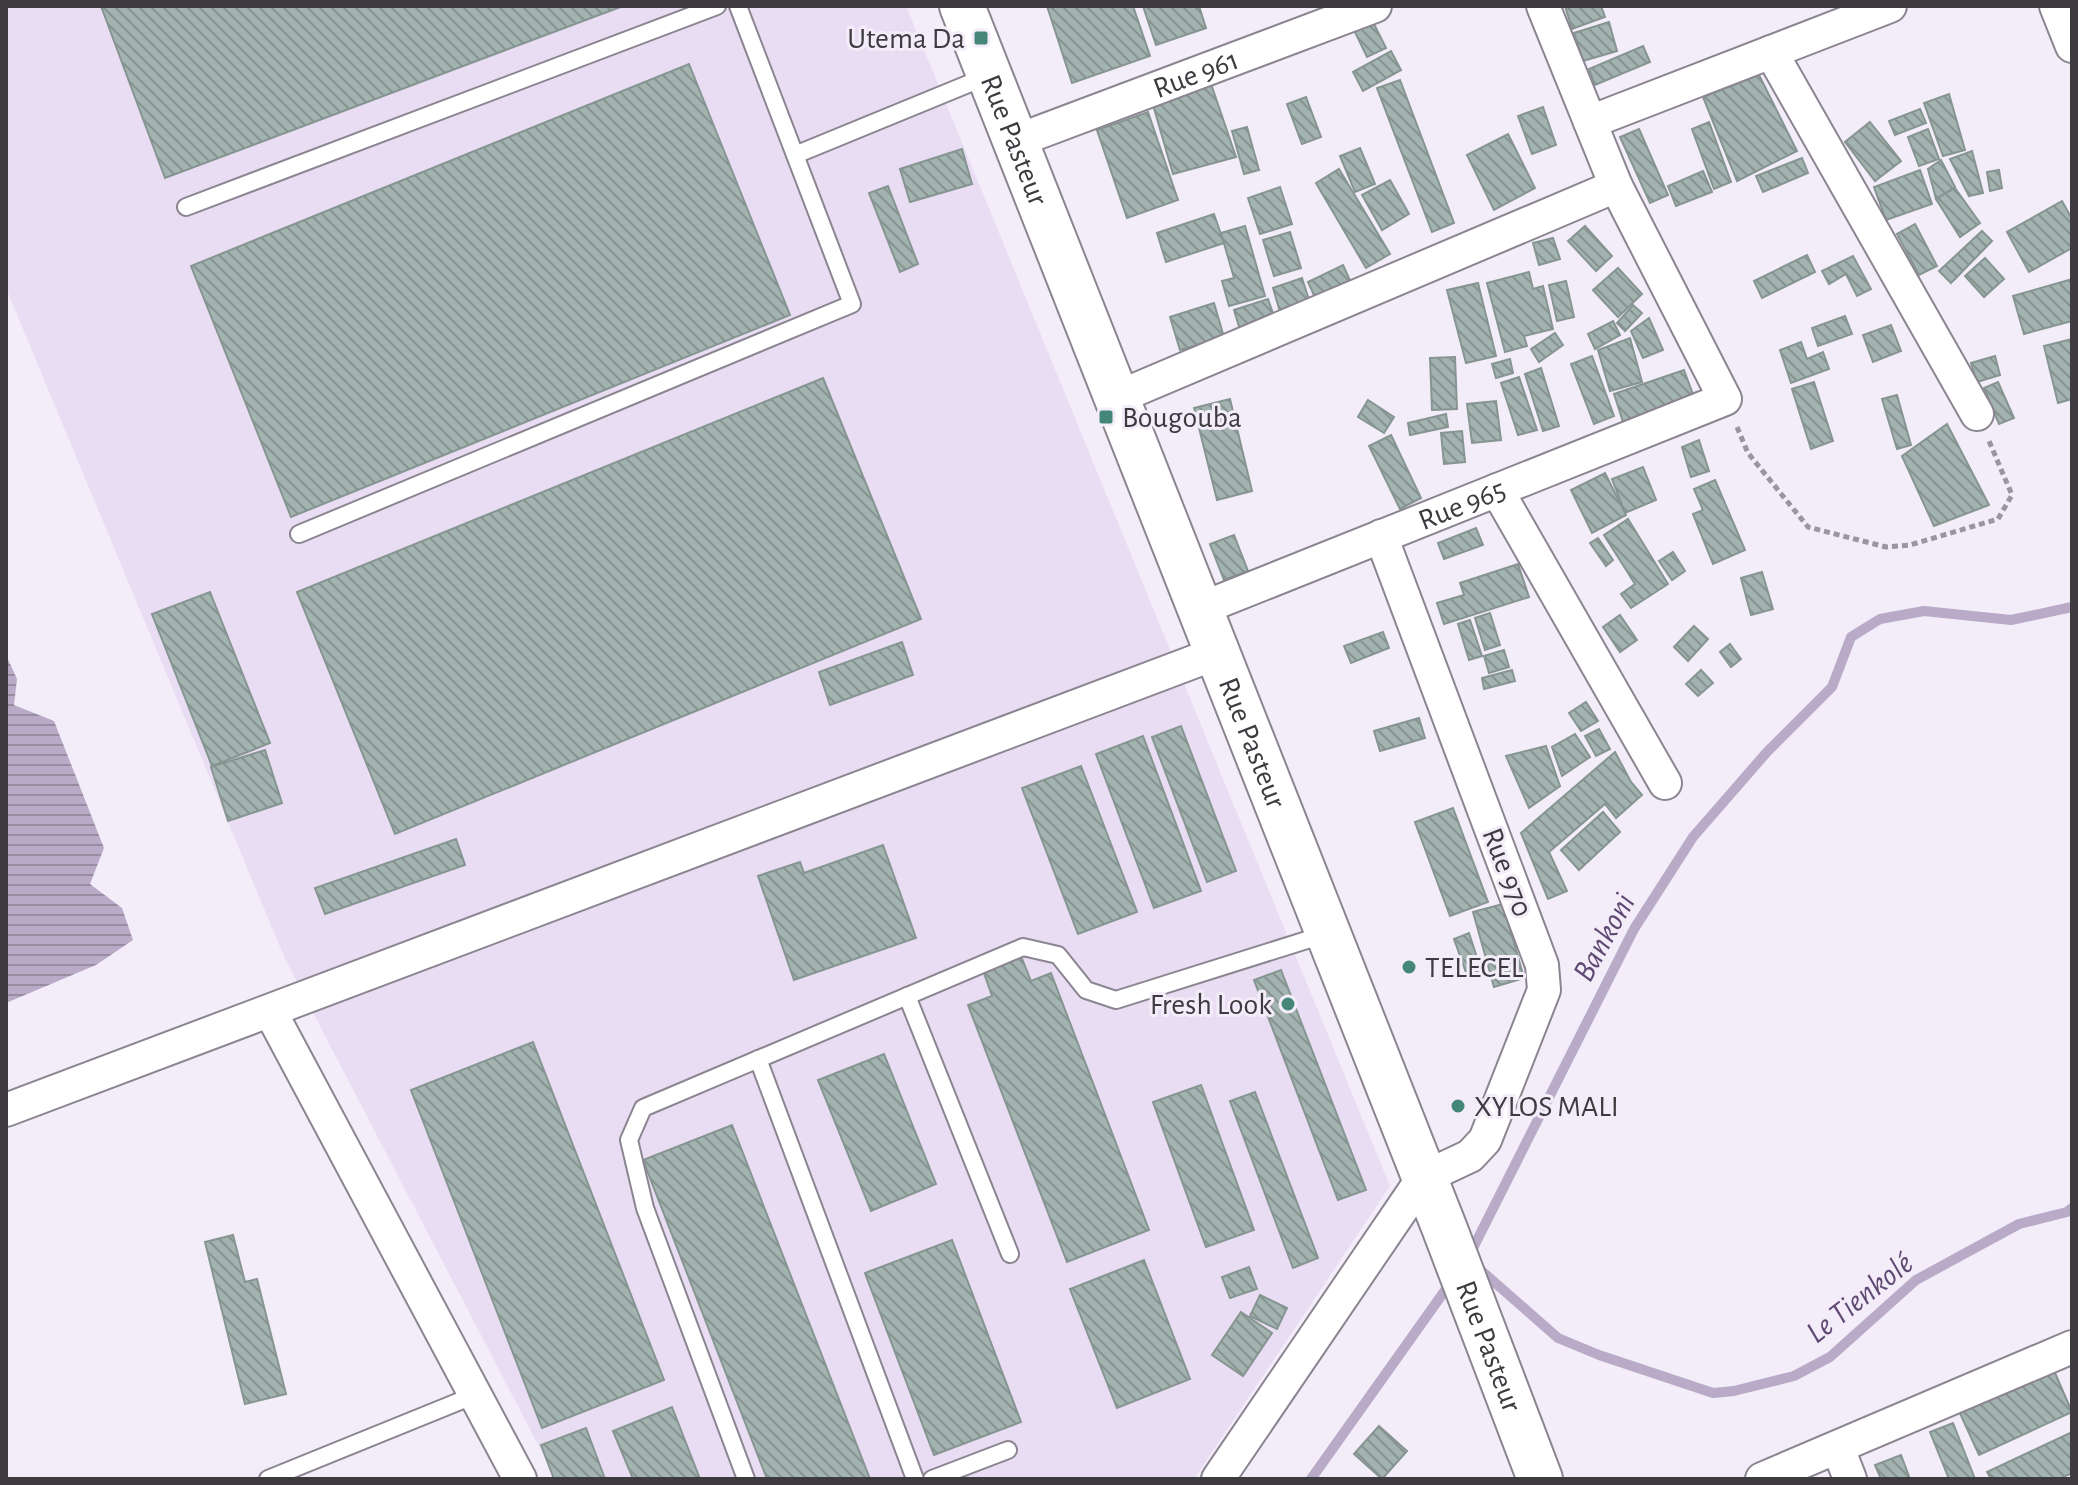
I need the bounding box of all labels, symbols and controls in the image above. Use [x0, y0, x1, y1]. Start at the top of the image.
place label: Utema Da [847, 24, 965, 54]
marker: Utema Da [972, 29, 990, 47]
street label: Rue 961 [1149, 45, 1243, 104]
street label: Rue Pasteur [975, 71, 1053, 210]
place label: Bougouba [1122, 403, 1242, 433]
marker: Bougouba [1097, 408, 1115, 426]
street label: Rue 965 [1414, 474, 1510, 536]
street label: Rue Pasteur [1213, 674, 1291, 813]
street label: Rue 970 [1476, 824, 1538, 921]
water label: Bankoni [1567, 888, 1641, 987]
place label: TELECEL [1425, 953, 1524, 983]
marker: TELECEL [1400, 958, 1418, 976]
place label: Fresh Look [1150, 990, 1272, 1020]
marker: Fresh Look [1279, 995, 1297, 1013]
place label: XYLOS MALI [1474, 1092, 1619, 1122]
marker: XYLOS MALI [1449, 1097, 1467, 1115]
water label: Le Tienkolé [1800, 1246, 1919, 1349]
street label: Rue Pasteur [1450, 1277, 1527, 1416]

